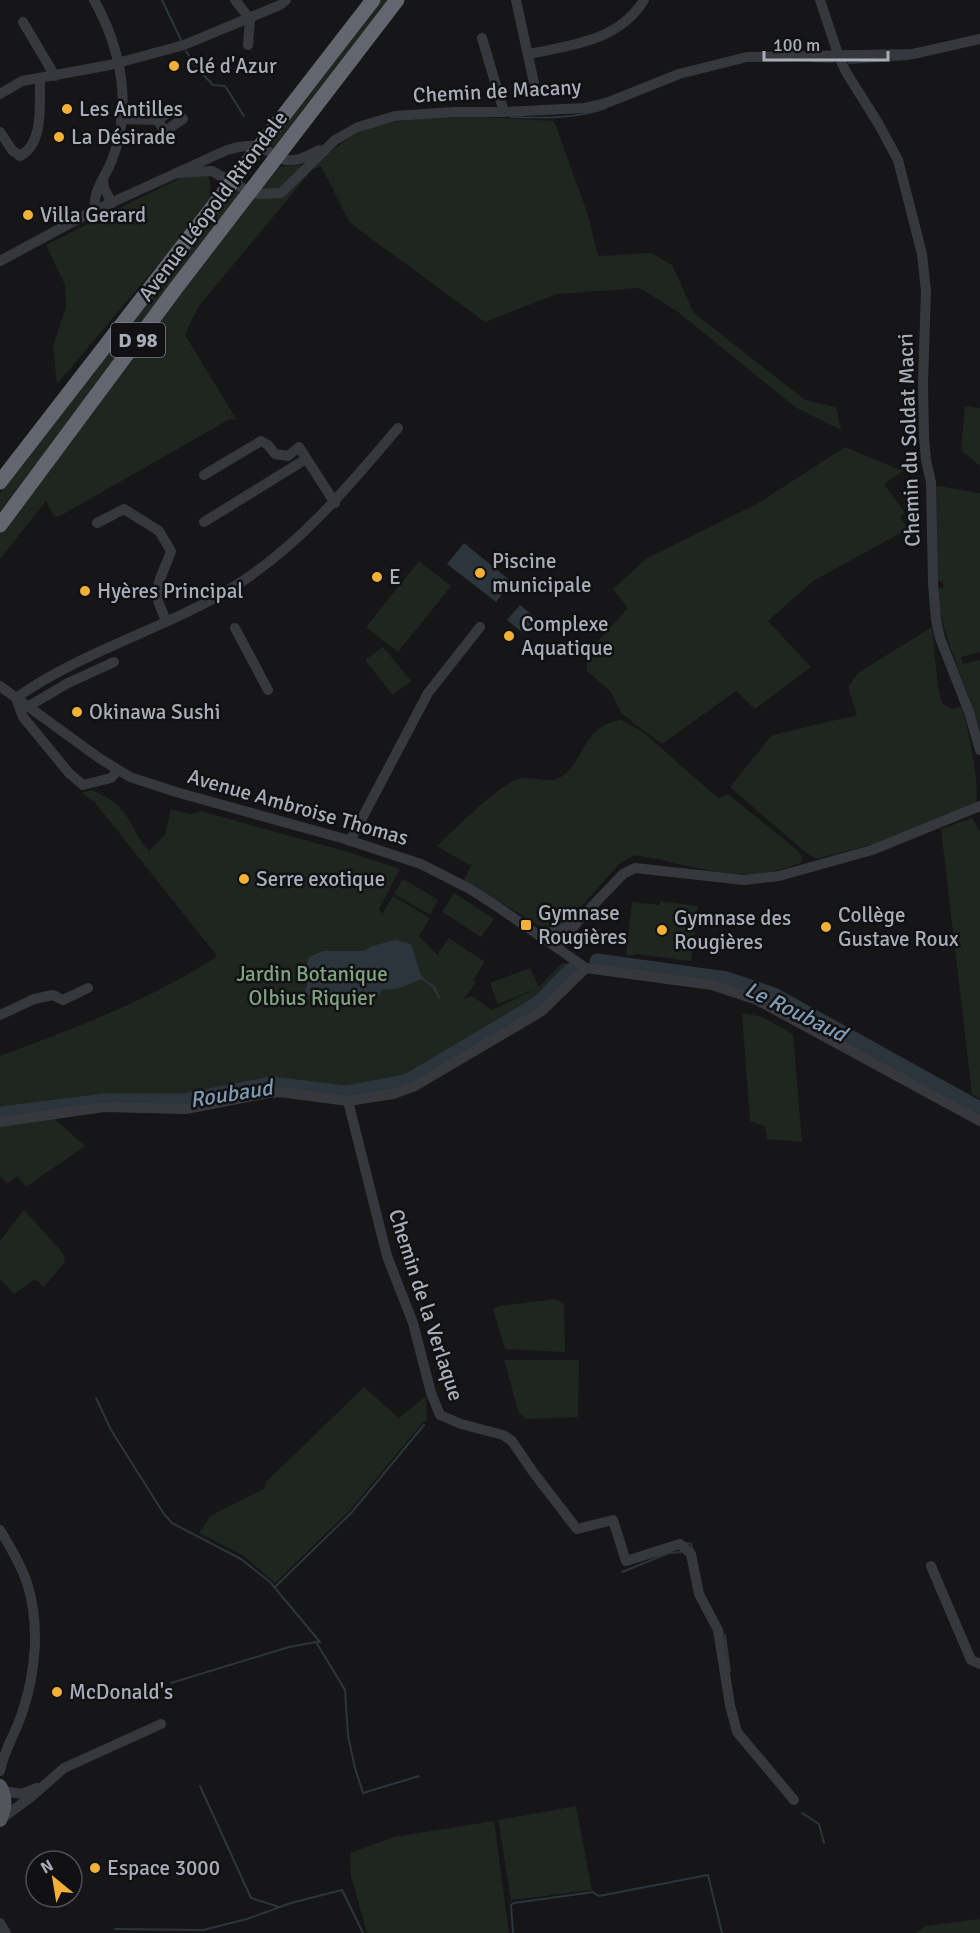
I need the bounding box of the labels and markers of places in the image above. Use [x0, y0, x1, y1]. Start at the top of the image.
place label: Clé d'Azur [186, 53, 277, 79]
marker: Clé d'Azur [167, 59, 181, 73]
place label: Les Antilles [79, 96, 183, 122]
marker: Les Antilles [60, 102, 74, 116]
place label: La Désirade [71, 124, 176, 150]
marker: La Désirade [52, 130, 66, 144]
place label: Villa Gerard [40, 202, 146, 228]
marker: Villa Gerard [21, 208, 35, 222]
place label: Piscine municipale [492, 548, 591, 598]
place label: E [389, 564, 401, 590]
marker: Piscine municipale [473, 566, 487, 580]
marker: E [370, 570, 384, 584]
place label: Hyères Principal [97, 578, 243, 604]
marker: Hyères Principal [78, 584, 92, 598]
place label: Complexe Aquatique [521, 611, 613, 661]
marker: Complexe Aquatique [502, 629, 516, 643]
place label: Okinawa Sushi [89, 699, 220, 725]
marker: Okinawa Sushi [70, 705, 84, 719]
place label: Serre exotique [256, 866, 385, 892]
marker: Serre exotique [237, 872, 251, 886]
place label: Gymnase Rougières [538, 900, 627, 950]
place label: Collège Gustave Roux [838, 902, 959, 952]
place label: Gymnase des Rougières [674, 905, 791, 955]
marker: Gymnase Rougières [519, 918, 533, 932]
marker: Collège Gustave Roux [819, 920, 833, 934]
marker: Gymnase des Rougières [655, 923, 669, 937]
place label: McDonald's [69, 1679, 173, 1705]
marker: McDonald's [50, 1685, 64, 1699]
place label: Espace 3000 [107, 1855, 220, 1881]
marker: Espace 3000 [88, 1861, 102, 1875]

